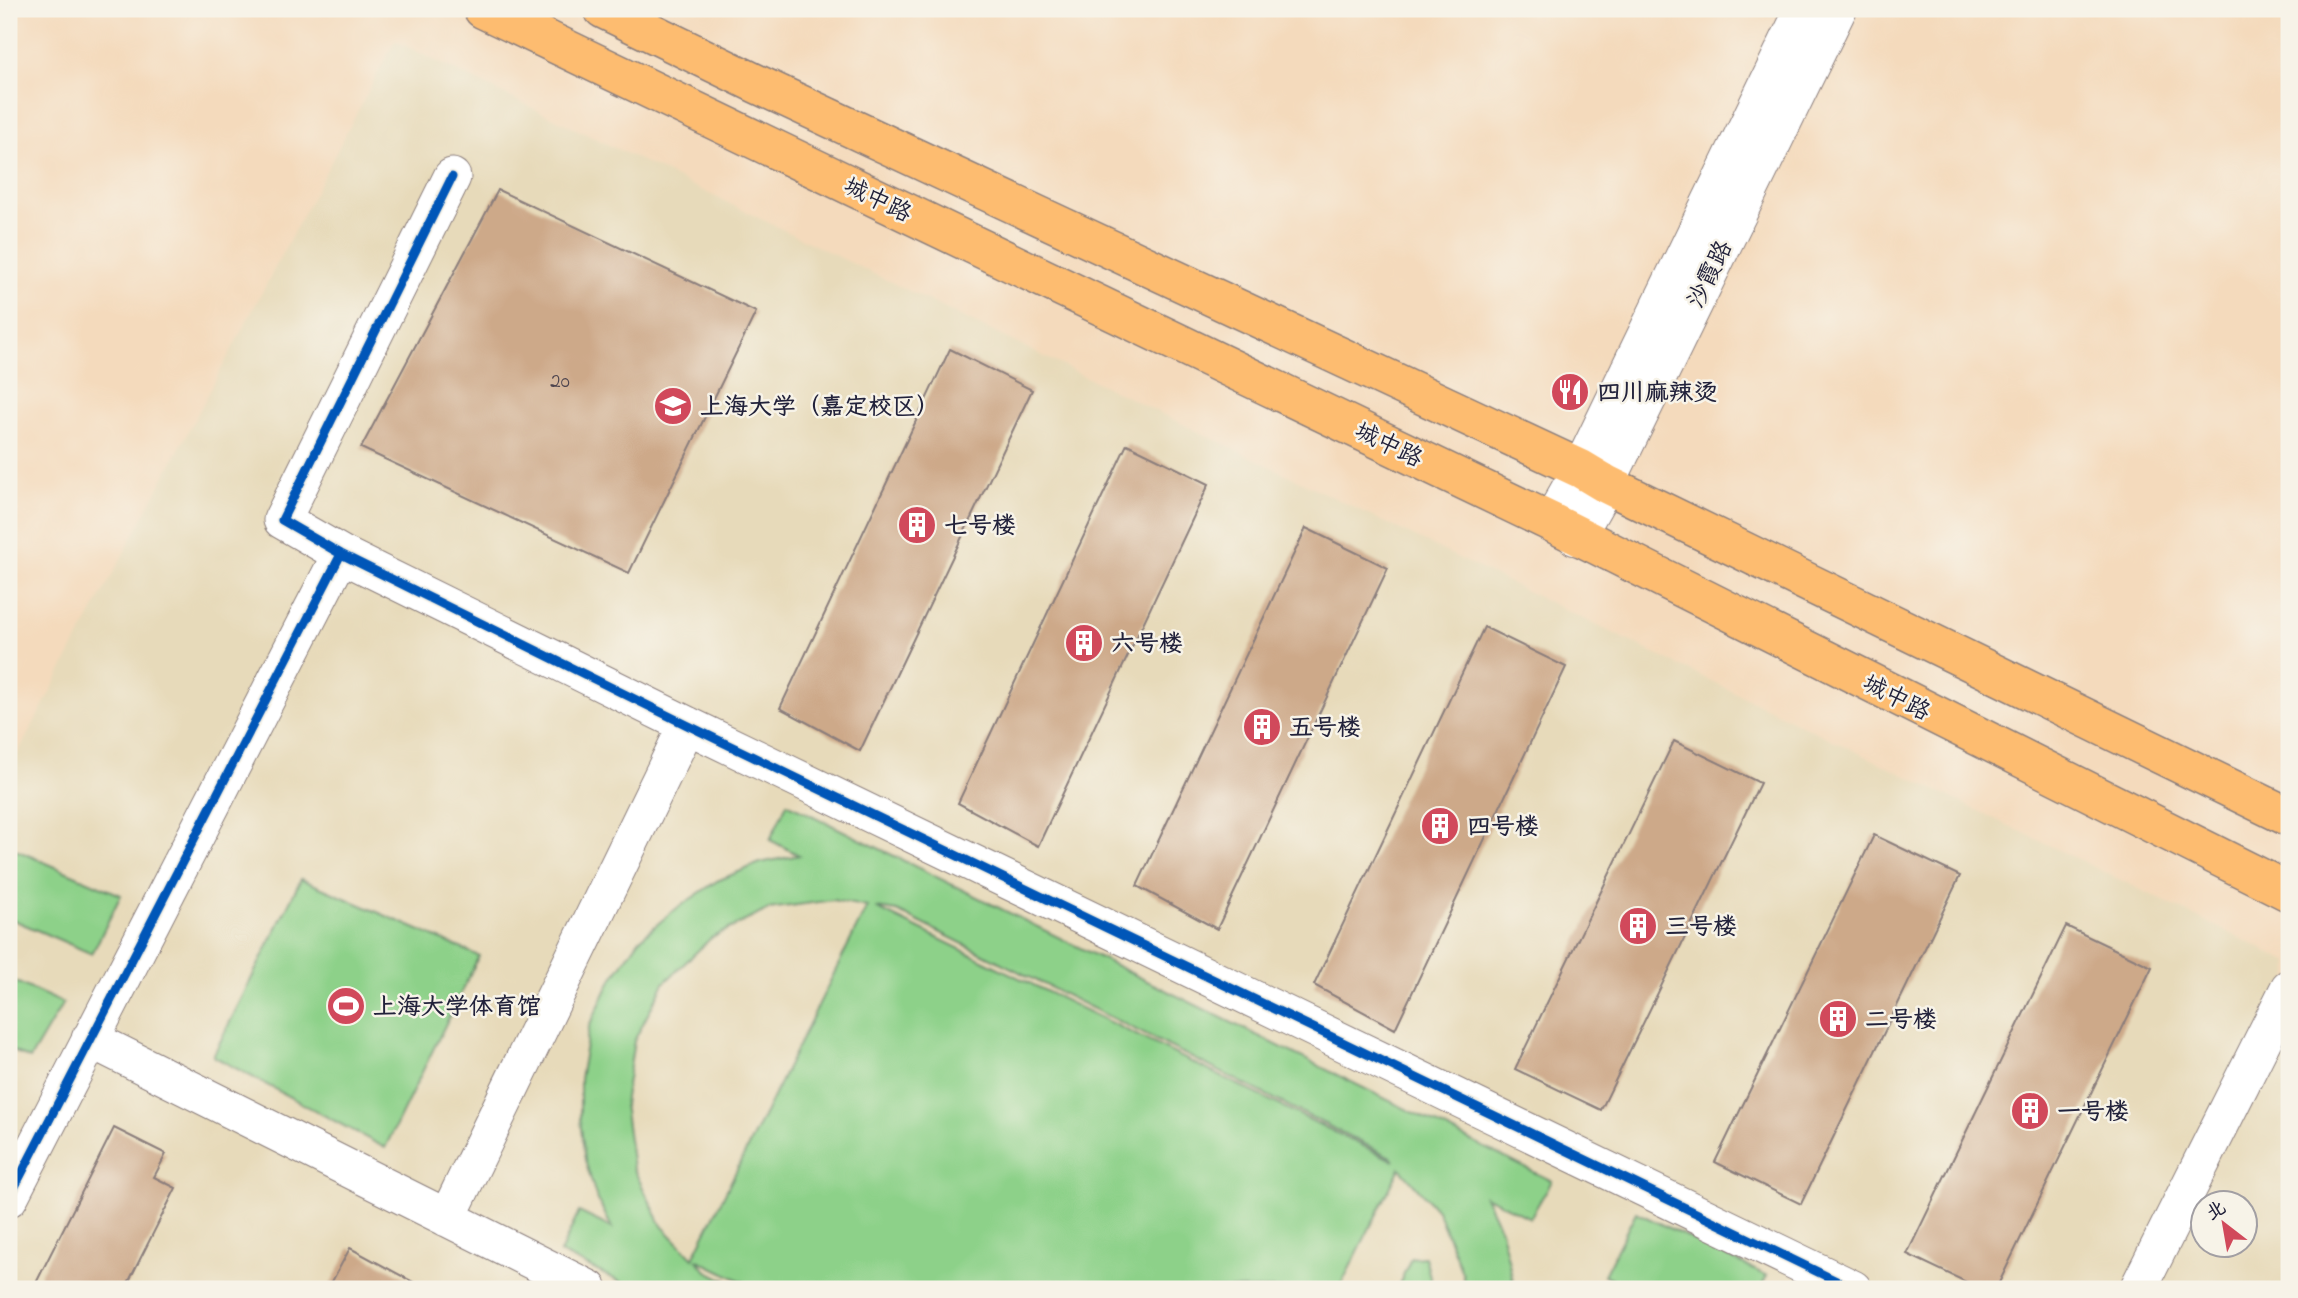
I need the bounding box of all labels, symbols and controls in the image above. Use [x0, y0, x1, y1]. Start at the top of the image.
street label: 城中路 [837, 170, 917, 233]
street label: 沙霞路 [1680, 235, 1743, 315]
house number: 20 [550, 367, 570, 397]
restaurant icon: 四川麻辣烫 [1549, 371, 1591, 413]
place label: 四川麻辣烫 [1597, 377, 1717, 412]
school or university icon: 上海大学（嘉定校区） [652, 385, 694, 427]
place label: 上海大学（嘉定校区） [700, 391, 940, 426]
street label: 城中路 [1348, 415, 1428, 478]
building icon: 七号楼 [896, 504, 938, 546]
place label: 七号楼 [944, 510, 1016, 545]
building icon: 六号楼 [1063, 622, 1105, 664]
place label: 六号楼 [1111, 628, 1183, 663]
street label: 城中路 [1856, 667, 1936, 731]
building icon: 五号楼 [1241, 706, 1283, 748]
place label: 五号楼 [1289, 712, 1361, 747]
building icon: 四号楼 [1419, 805, 1461, 847]
place label: 四号楼 [1467, 811, 1539, 846]
building icon: 三号楼 [1617, 905, 1659, 947]
place label: 三号楼 [1665, 911, 1737, 946]
sports icon: 上海大学体育馆 [325, 985, 367, 1027]
place label: 上海大学体育馆 [373, 991, 541, 1026]
building icon: 二号楼 [1817, 998, 1859, 1040]
place label: 二号楼 [1865, 1004, 1937, 1039]
building icon: 一号楼 [2009, 1090, 2051, 1132]
place label: 一号楼 [2057, 1096, 2129, 1131]
north arrow [2190, 1190, 2260, 1260]
text: 北 [2201, 1195, 2232, 1228]

